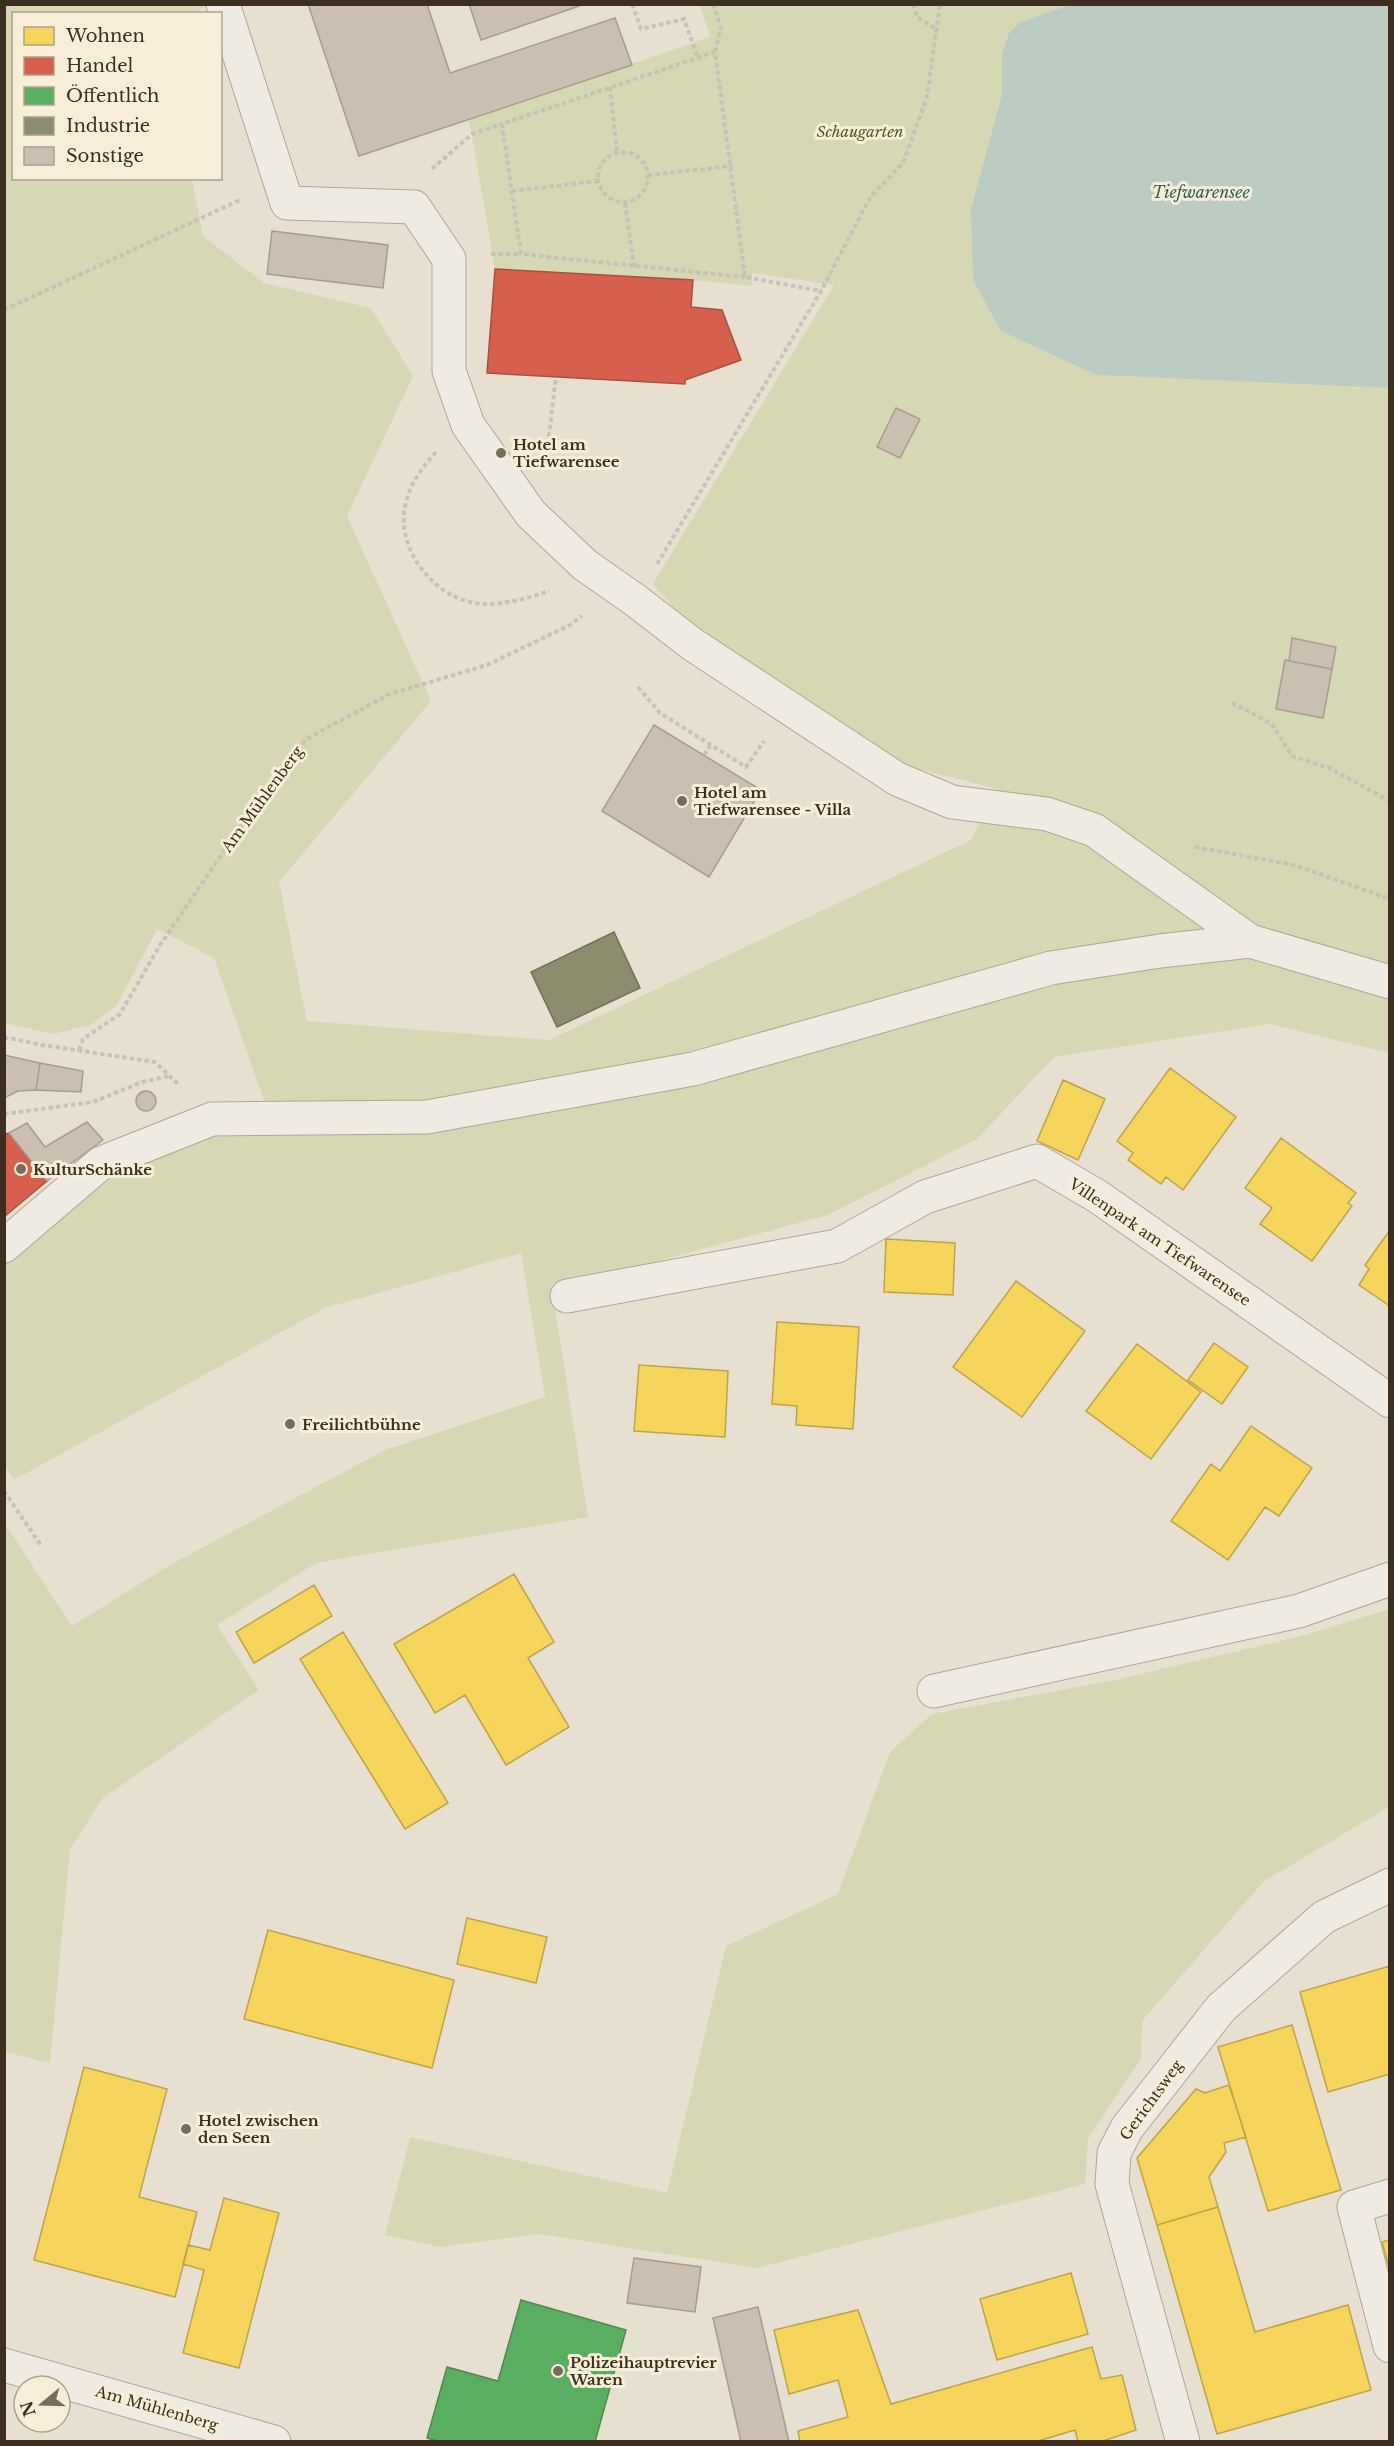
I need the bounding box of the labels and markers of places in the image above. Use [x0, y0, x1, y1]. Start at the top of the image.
place label: Hotel am Tiefwarensee [513, 435, 620, 471]
marker: Hotel am Tiefwarensee [494, 446, 508, 460]
place label: Hotel am Tiefwarensee - Villa [694, 783, 852, 819]
marker: Hotel am Tiefwarensee - Villa [675, 794, 689, 808]
place label: KulturSchänke [33, 1160, 152, 1179]
marker: KulturSchänke [14, 1162, 28, 1176]
place label: Freilichtbühne [302, 1415, 421, 1434]
marker: Freilichtbühne [283, 1417, 297, 1431]
place label: Hotel zwischen den Seen [198, 2111, 319, 2147]
marker: Hotel zwischen den Seen [179, 2122, 193, 2136]
place label: Polizeihauptrevier Waren [569, 2353, 717, 2389]
marker: Polizeihauptrevier Waren [551, 2364, 565, 2378]

